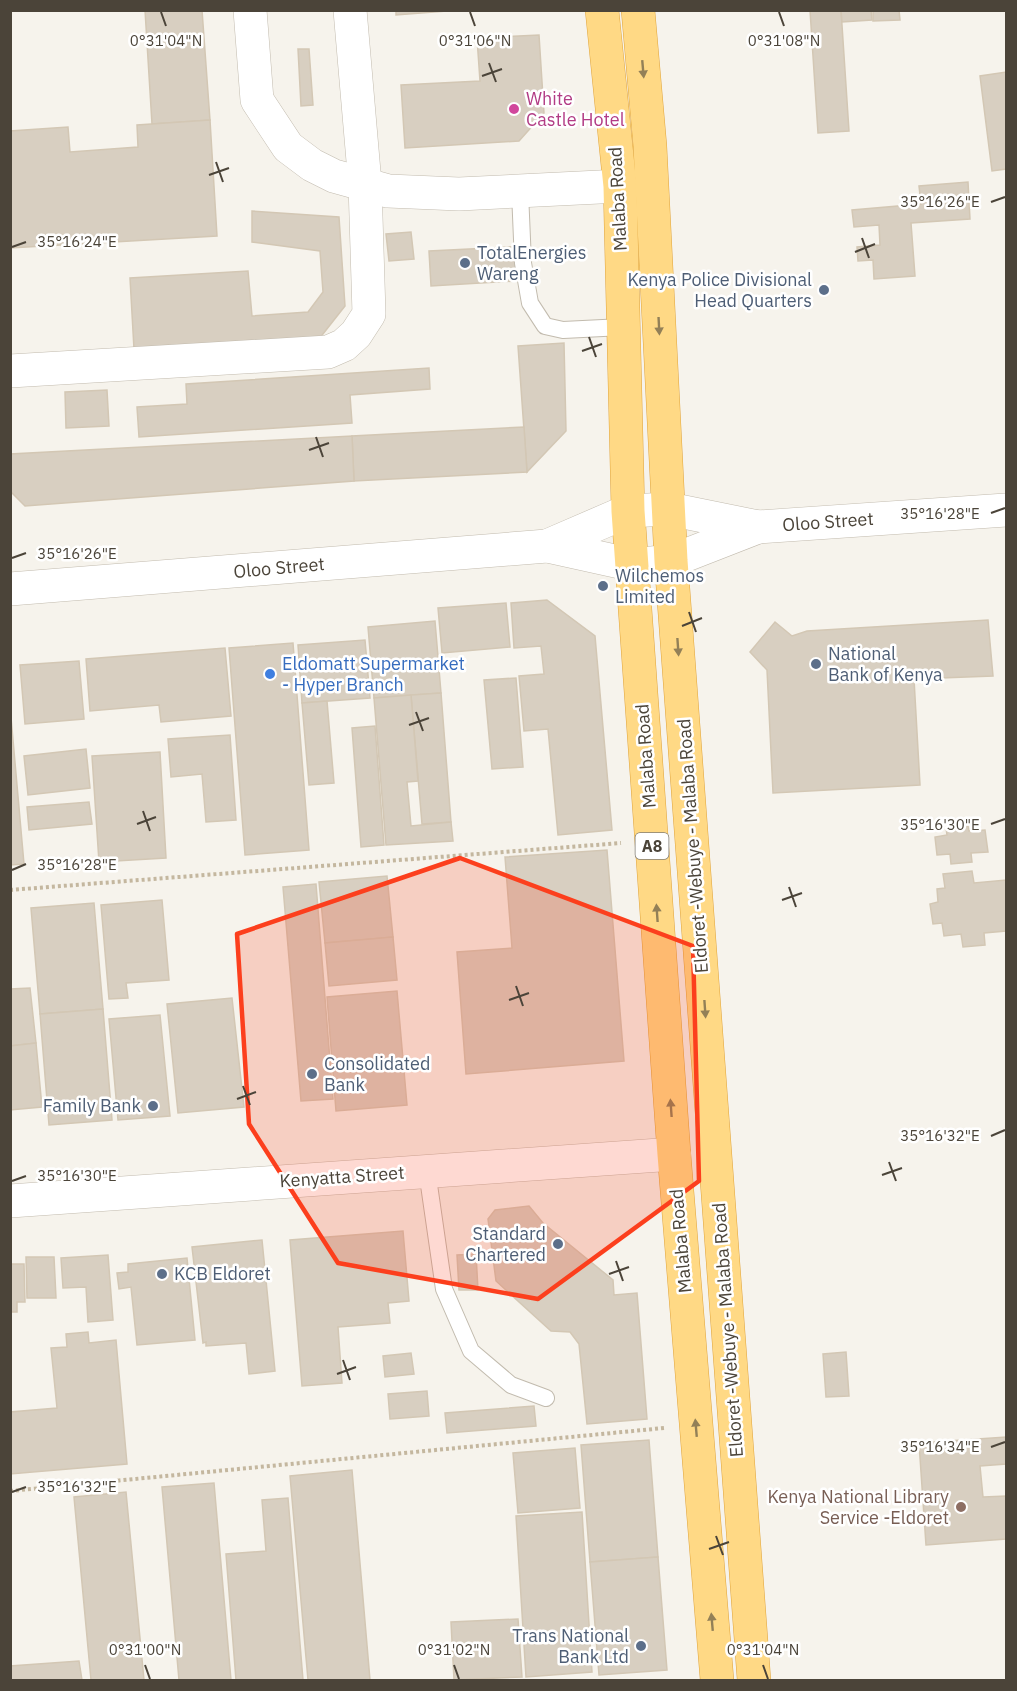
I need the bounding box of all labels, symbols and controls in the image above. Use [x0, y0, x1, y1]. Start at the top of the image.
text: 0°31'04"N [130, 31, 202, 50]
text: 0°31'06"N [439, 31, 511, 50]
text: 0°31'08"N [748, 31, 820, 50]
one-way arrow [638, 59, 648, 78]
place label: White Castle Hotel [526, 87, 625, 131]
marker: White Castle Hotel [507, 102, 521, 116]
street label: Malaba Road [603, 146, 632, 252]
text: 35°16'26"E [900, 192, 980, 211]
text: 35°16'24"E [37, 232, 117, 251]
place label: TotalEnergies Wareng [477, 241, 586, 285]
marker: TotalEnergies Wareng [458, 256, 472, 270]
place label: Kenya Police Divisional Head Quarters [627, 268, 812, 312]
marker: Kenya Police Divisional Head Quarters [817, 283, 831, 297]
one-way arrow [654, 317, 663, 336]
text: 35°16'28"E [900, 504, 980, 523]
street label: Oloo Street [782, 507, 874, 536]
text: 35°16'26"E [37, 544, 117, 563]
street label: Oloo Street [232, 552, 325, 583]
place label: Wilchemos Limited [615, 564, 704, 608]
marker: Wilchemos Limited [596, 579, 610, 593]
one-way arrow [673, 637, 683, 656]
place label: National Bank of Kenya [828, 642, 943, 686]
place label: Eldomatt Supermarket - Hyper Branch [282, 652, 465, 696]
marker: National Bank of Kenya [809, 657, 823, 671]
marker: Eldomatt Supermarket - Hyper Branch [263, 667, 277, 681]
street label: Malaba Road [630, 703, 661, 809]
street label: Eldoret -Webuye - Malaba Road [672, 718, 713, 974]
text: 35°16'30"E [900, 815, 980, 834]
road number: A8 [636, 833, 668, 859]
text: 35°16'28"E [37, 855, 117, 874]
one-way arrow [652, 904, 662, 923]
one-way arrow [700, 999, 710, 1018]
place label: Consolidated Bank [324, 1052, 430, 1096]
marker: Consolidated Bank [305, 1067, 319, 1081]
place label: Family Bank [43, 1094, 142, 1117]
one-way arrow [666, 1098, 676, 1117]
marker: Family Bank [146, 1099, 160, 1113]
text: 35°16'32"E [900, 1126, 980, 1145]
street label: Kenyatta Street [279, 1161, 405, 1192]
text: 35°16'30"E [37, 1166, 117, 1185]
street label: Malaba Road [664, 1188, 697, 1294]
street label: Eldoret -Webuye - Malaba Road [707, 1202, 748, 1458]
place label: Standard Chartered [465, 1222, 546, 1266]
marker: Standard Chartered [551, 1237, 565, 1251]
place label: KCB Eldoret [174, 1262, 271, 1285]
marker: KCB Eldoret [155, 1267, 169, 1281]
one-way arrow [692, 1418, 701, 1437]
text: 35°16'34"E [900, 1437, 980, 1456]
text: 35°16'32"E [37, 1477, 117, 1496]
place label: Kenya National Library Service -Eldoret [767, 1485, 949, 1529]
marker: Kenya National Library Service -Eldoret [954, 1500, 968, 1514]
one-way arrow [707, 1613, 717, 1632]
place label: Trans National Bank Ltd [512, 1624, 629, 1668]
marker: Trans National Bank Ltd [634, 1639, 648, 1653]
text: 0°31'00"N [109, 1640, 181, 1659]
text: 0°31'02"N [418, 1640, 490, 1659]
text: 0°31'04"N [727, 1640, 799, 1659]

